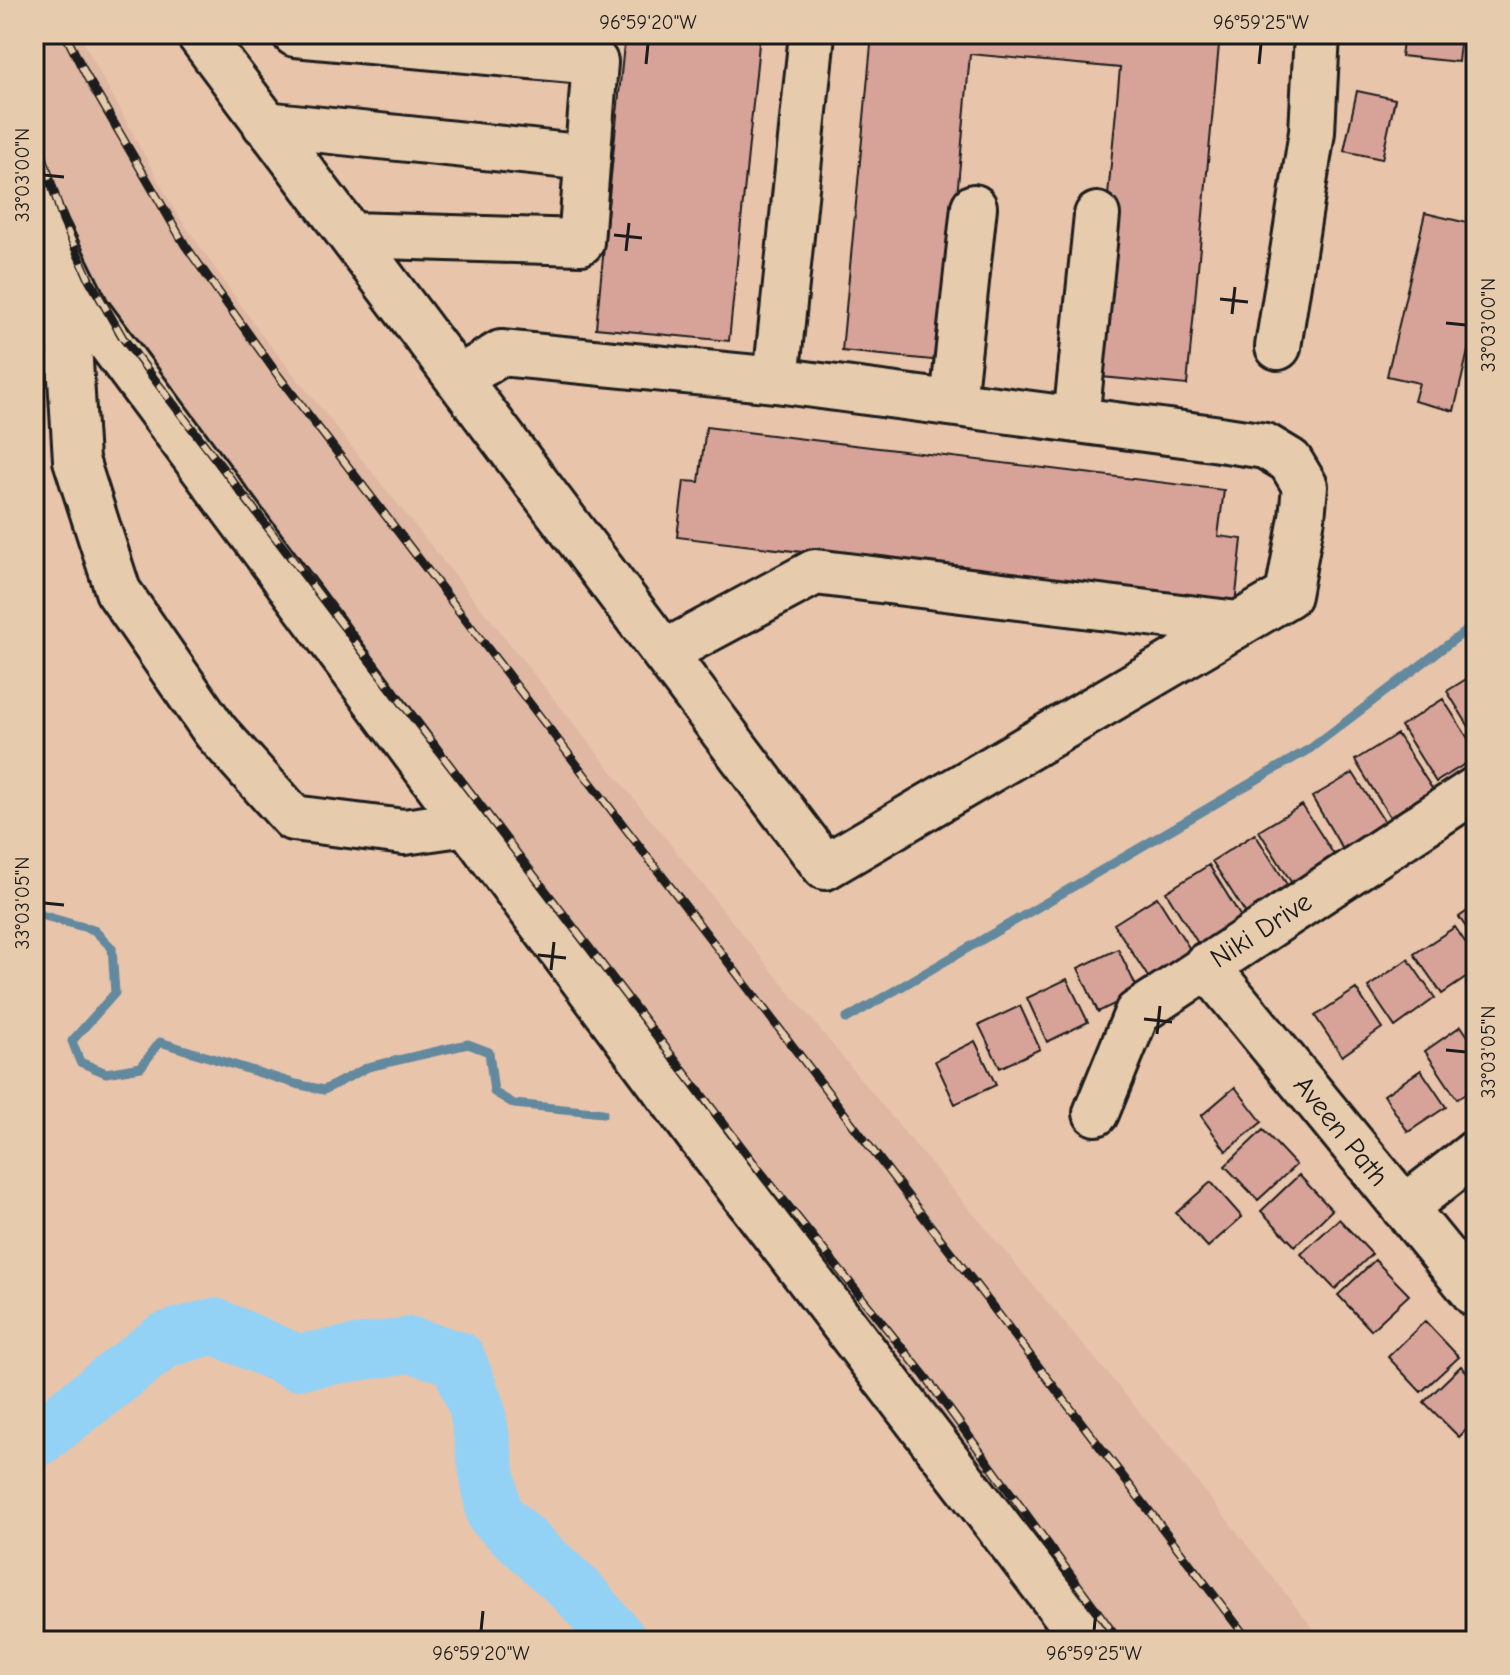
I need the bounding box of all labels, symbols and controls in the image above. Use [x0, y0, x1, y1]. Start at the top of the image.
text: 96°59'20"W [599, 11, 697, 34]
text: 96°59'25"W [1213, 11, 1310, 34]
text: 33°03'00"N [11, 128, 34, 222]
text: 33°03'00"N [1477, 278, 1500, 372]
text: 33°03'05"N [11, 856, 34, 950]
street label: Niki Drive [1204, 885, 1318, 975]
text: 33°03'05"N [1477, 1005, 1500, 1099]
street label: Aveen Path [1287, 1070, 1395, 1192]
text: 96°59'20"W [432, 1642, 530, 1665]
text: 96°59'25"W [1046, 1642, 1143, 1665]

